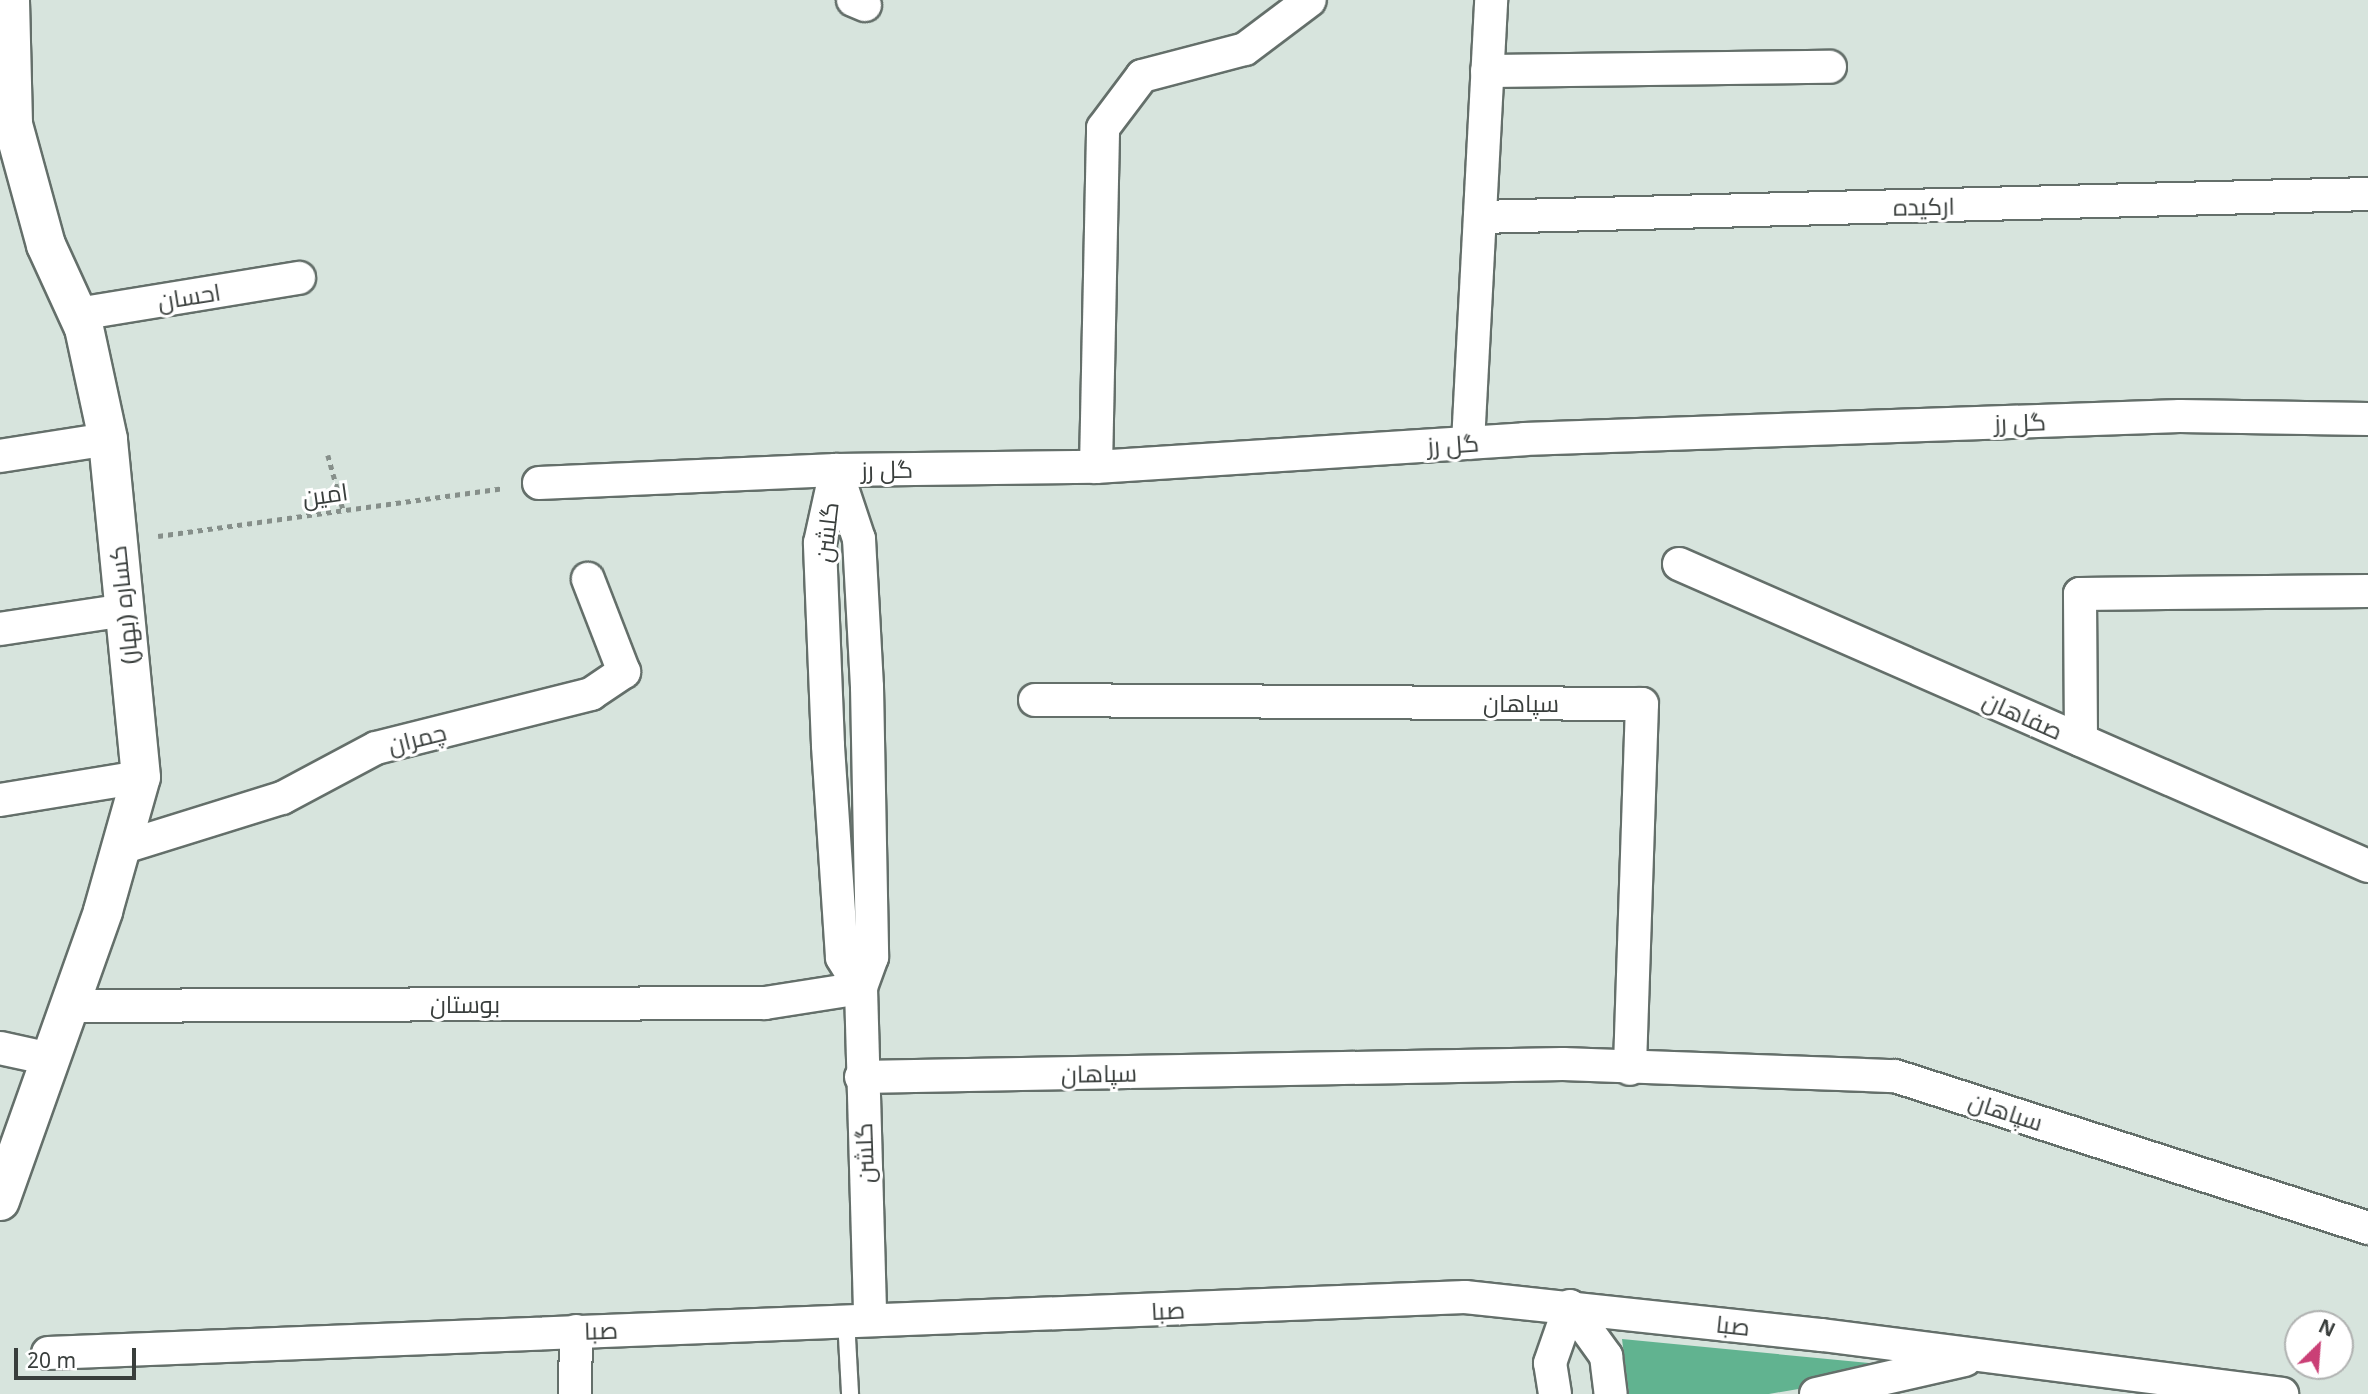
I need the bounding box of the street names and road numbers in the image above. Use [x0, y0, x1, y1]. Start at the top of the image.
street label: ارکیده [1893, 191, 1955, 221]
street label: احسان [155, 277, 223, 315]
street label: گل رز [1994, 407, 2046, 437]
street label: گل رز [1426, 428, 1480, 460]
street label: گل رز [861, 454, 913, 484]
street label: امین [300, 477, 350, 511]
street label: گلشن [808, 500, 844, 564]
street label: کساره (بهار) [102, 544, 144, 666]
street label: صفاهان [1979, 685, 2067, 745]
street label: سپاهان [1483, 689, 1559, 717]
street label: چمران [385, 717, 449, 759]
street label: بوستان [430, 990, 500, 1018]
street label: سپاهان [1061, 1058, 1137, 1088]
street label: سپاهان [1965, 1086, 2047, 1136]
street label: گلشن [849, 1122, 879, 1184]
street label: صبا [1150, 1295, 1186, 1325]
street label: صبا [1715, 1309, 1751, 1341]
street label: صبا [584, 1315, 618, 1345]

